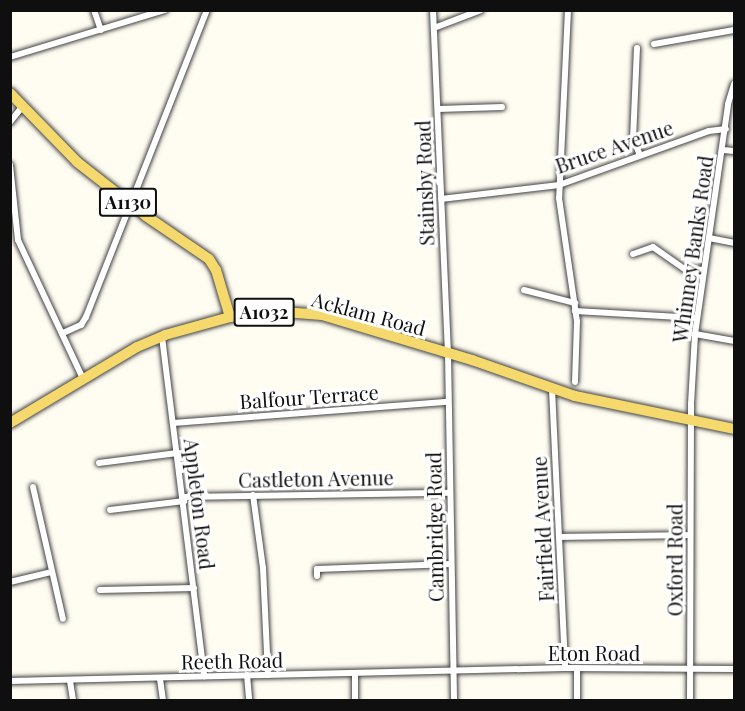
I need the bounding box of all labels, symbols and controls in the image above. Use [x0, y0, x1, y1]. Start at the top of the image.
street label: Bruce Avenue [552, 115, 676, 177]
street label: Stainsby Road [410, 120, 438, 246]
street label: Whinney Banks Road [667, 154, 717, 344]
road number: A1130 [98, 187, 158, 217]
street label: Acklam Road [310, 286, 428, 340]
road number: A1032 [232, 297, 296, 327]
street label: Balfour Terrace [238, 379, 380, 413]
street label: Appleton Road [180, 437, 220, 571]
street label: Cambridge Road [421, 452, 447, 602]
street label: Fairfield Avenue [526, 455, 558, 603]
street label: Castleton Avenue [238, 465, 394, 491]
street label: Oxford Road [662, 504, 686, 616]
street label: Eton Road [548, 640, 640, 664]
street label: Reeth Road [181, 647, 283, 673]

